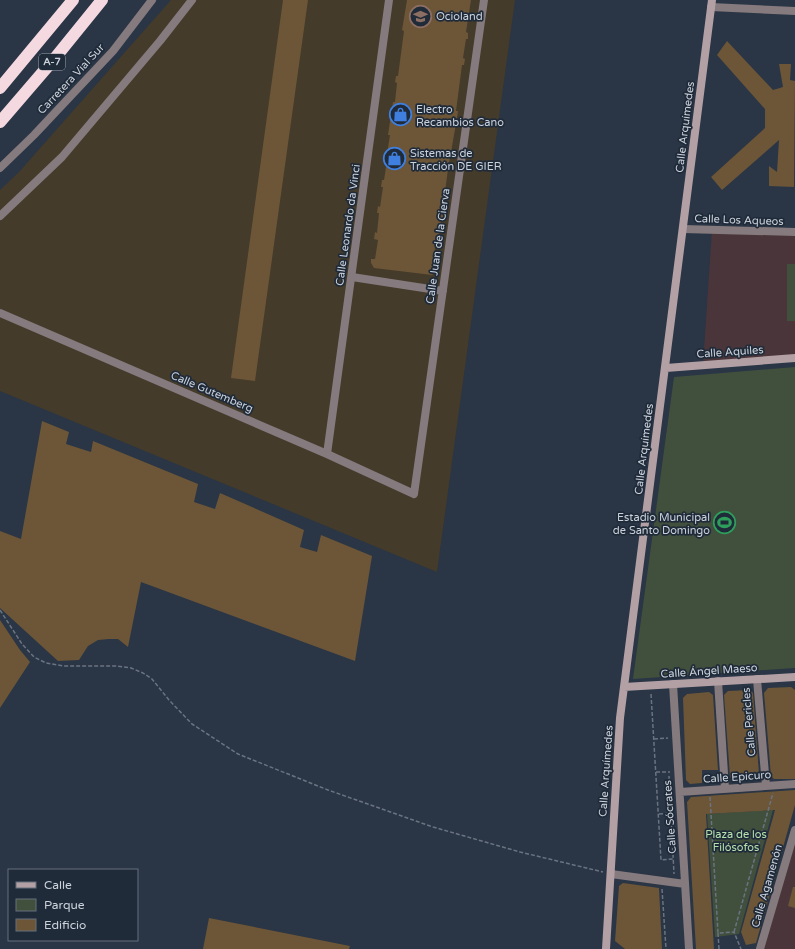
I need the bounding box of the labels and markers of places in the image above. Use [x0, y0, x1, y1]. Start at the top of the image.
school or university icon: Ocioland [407, 3, 433, 29]
place label: Ocioland [436, 10, 483, 23]
shop icon: Electro Recambios Cano [387, 102, 413, 128]
place label: Electro Recambios Cano [416, 103, 504, 129]
shop icon: Sistemas de Tracción DE GIER [382, 146, 408, 172]
place label: Sistemas de Tracción DE GIER [410, 147, 502, 173]
sports icon: Estadio Municipal de Santo Domingo [712, 510, 738, 536]
place label: Estadio Municipal de Santo Domingo [613, 511, 710, 537]

